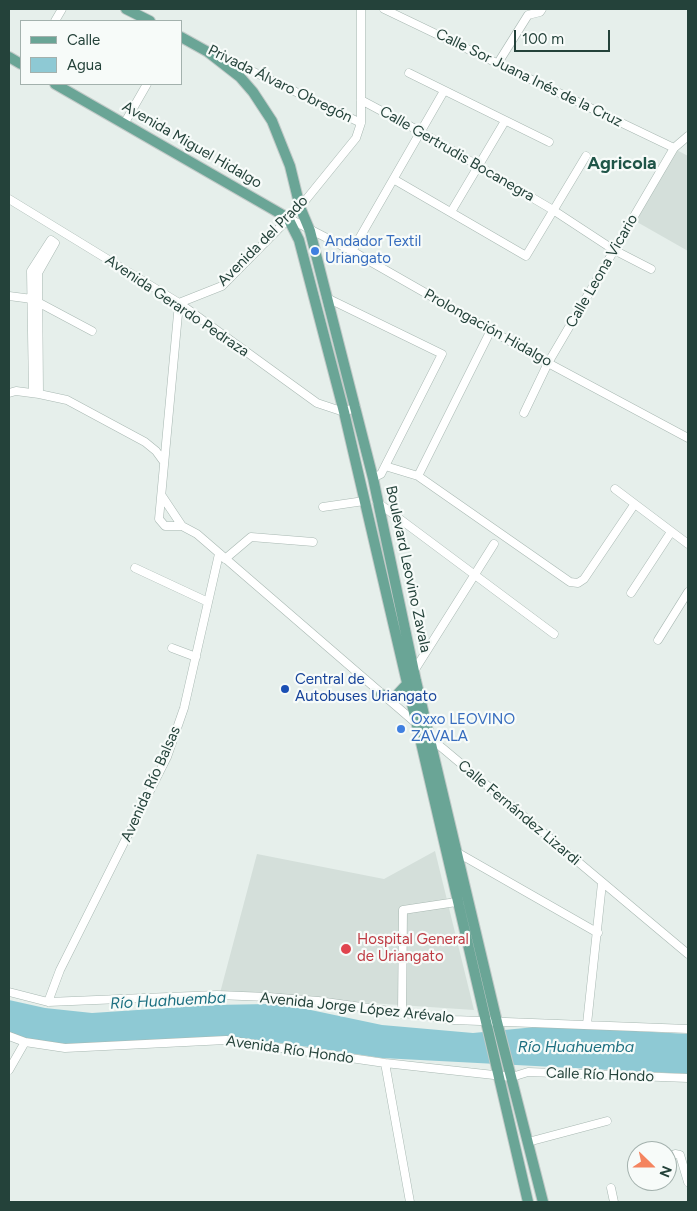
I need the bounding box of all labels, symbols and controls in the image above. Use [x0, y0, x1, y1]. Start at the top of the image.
legend [20, 20, 182, 85]
scale bar [517, 20, 613, 52]
street label: Calle Sor Juana Inés de la Cruz [433, 25, 625, 131]
text: 100 m [522, 30, 564, 48]
text: Calle [67, 31, 100, 49]
street label: Privada Álvaro Obregón [205, 41, 355, 127]
text: Agua [67, 56, 102, 74]
street label: Avenida Miguel Hidalgo [119, 98, 265, 192]
street label: Calle Gertrudis Bocanegra [377, 102, 537, 206]
district label: Agricola [587, 153, 657, 175]
street label: Avenida del Prado [214, 192, 312, 290]
street label: Calle Leona Vicario [562, 211, 642, 331]
place label: Andador Textil Uriangato [325, 233, 421, 268]
marker: Andador Textil Uriangato [309, 245, 321, 257]
street label: Avenida Gerardo Pedraza [102, 251, 252, 361]
street label: Prolongación Hidalgo [421, 285, 555, 371]
street label: Boulevard Leovino Zavala [381, 484, 435, 654]
place label: Central de Autobuses Uriangato [295, 671, 437, 706]
marker: Central de Autobuses Uriangato [279, 683, 291, 695]
place label: Oxxo LEOVINO ZAVALA [411, 711, 515, 746]
street label: Avenida Río Balsas [117, 723, 185, 845]
marker: Oxxo LEOVINO ZAVALA [395, 723, 407, 735]
street label: Calle Fernández Lizardi [454, 757, 584, 869]
place label: Hospital General de Uriangato [357, 931, 469, 966]
marker: Hospital General de Uriangato [339, 942, 353, 956]
water label: Río Huahuemba [109, 988, 227, 1014]
street label: Avenida Jorge López Arévalo [259, 989, 455, 1027]
street label: Avenida Río Hondo [225, 1032, 355, 1068]
water label: Río Huahuemba [518, 1037, 634, 1057]
street label: Calle Río Hondo [546, 1064, 654, 1086]
north arrow [627, 1141, 677, 1191]
text: N [656, 1163, 675, 1180]

